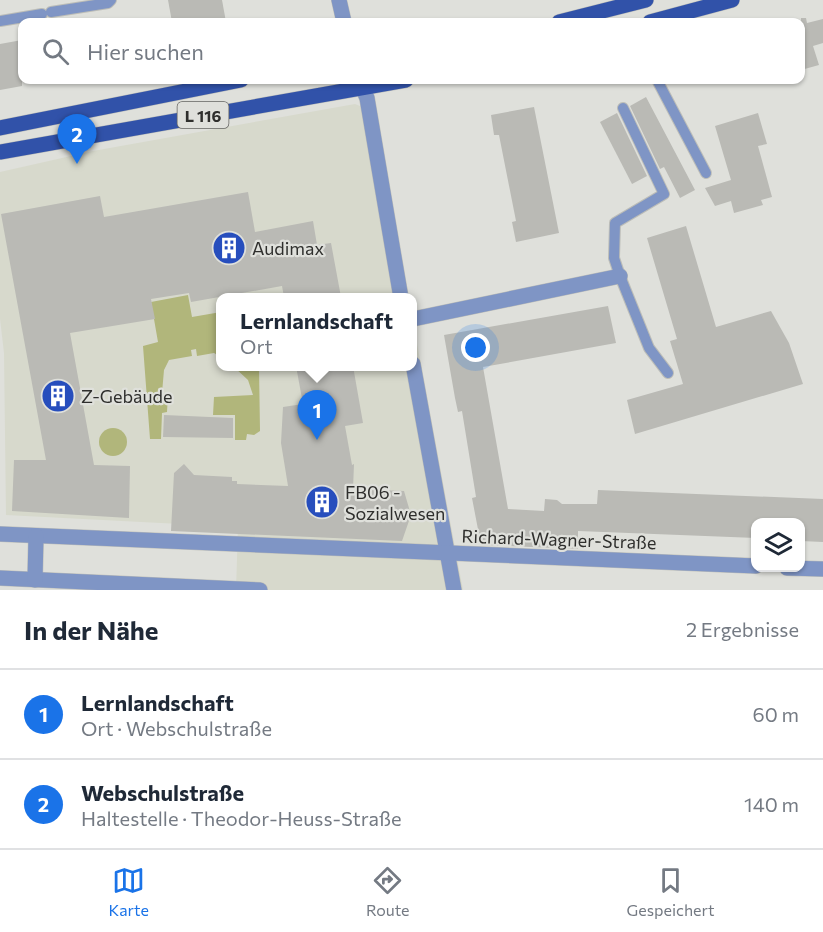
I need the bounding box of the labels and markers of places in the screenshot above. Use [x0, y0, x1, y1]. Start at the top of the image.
pin: 2 [58, 114, 97, 164]
building icon: Audimax [211, 230, 247, 266]
place label: Audimax [252, 237, 324, 259]
building icon: Z-Gebäude [40, 378, 76, 414]
place label: Z-Gebäude [81, 385, 172, 407]
pin: 1 [298, 390, 336, 440]
place label: FB06 - Sozialwesen [345, 481, 445, 524]
building icon: FB06 - Sozialwesen [304, 484, 340, 520]

